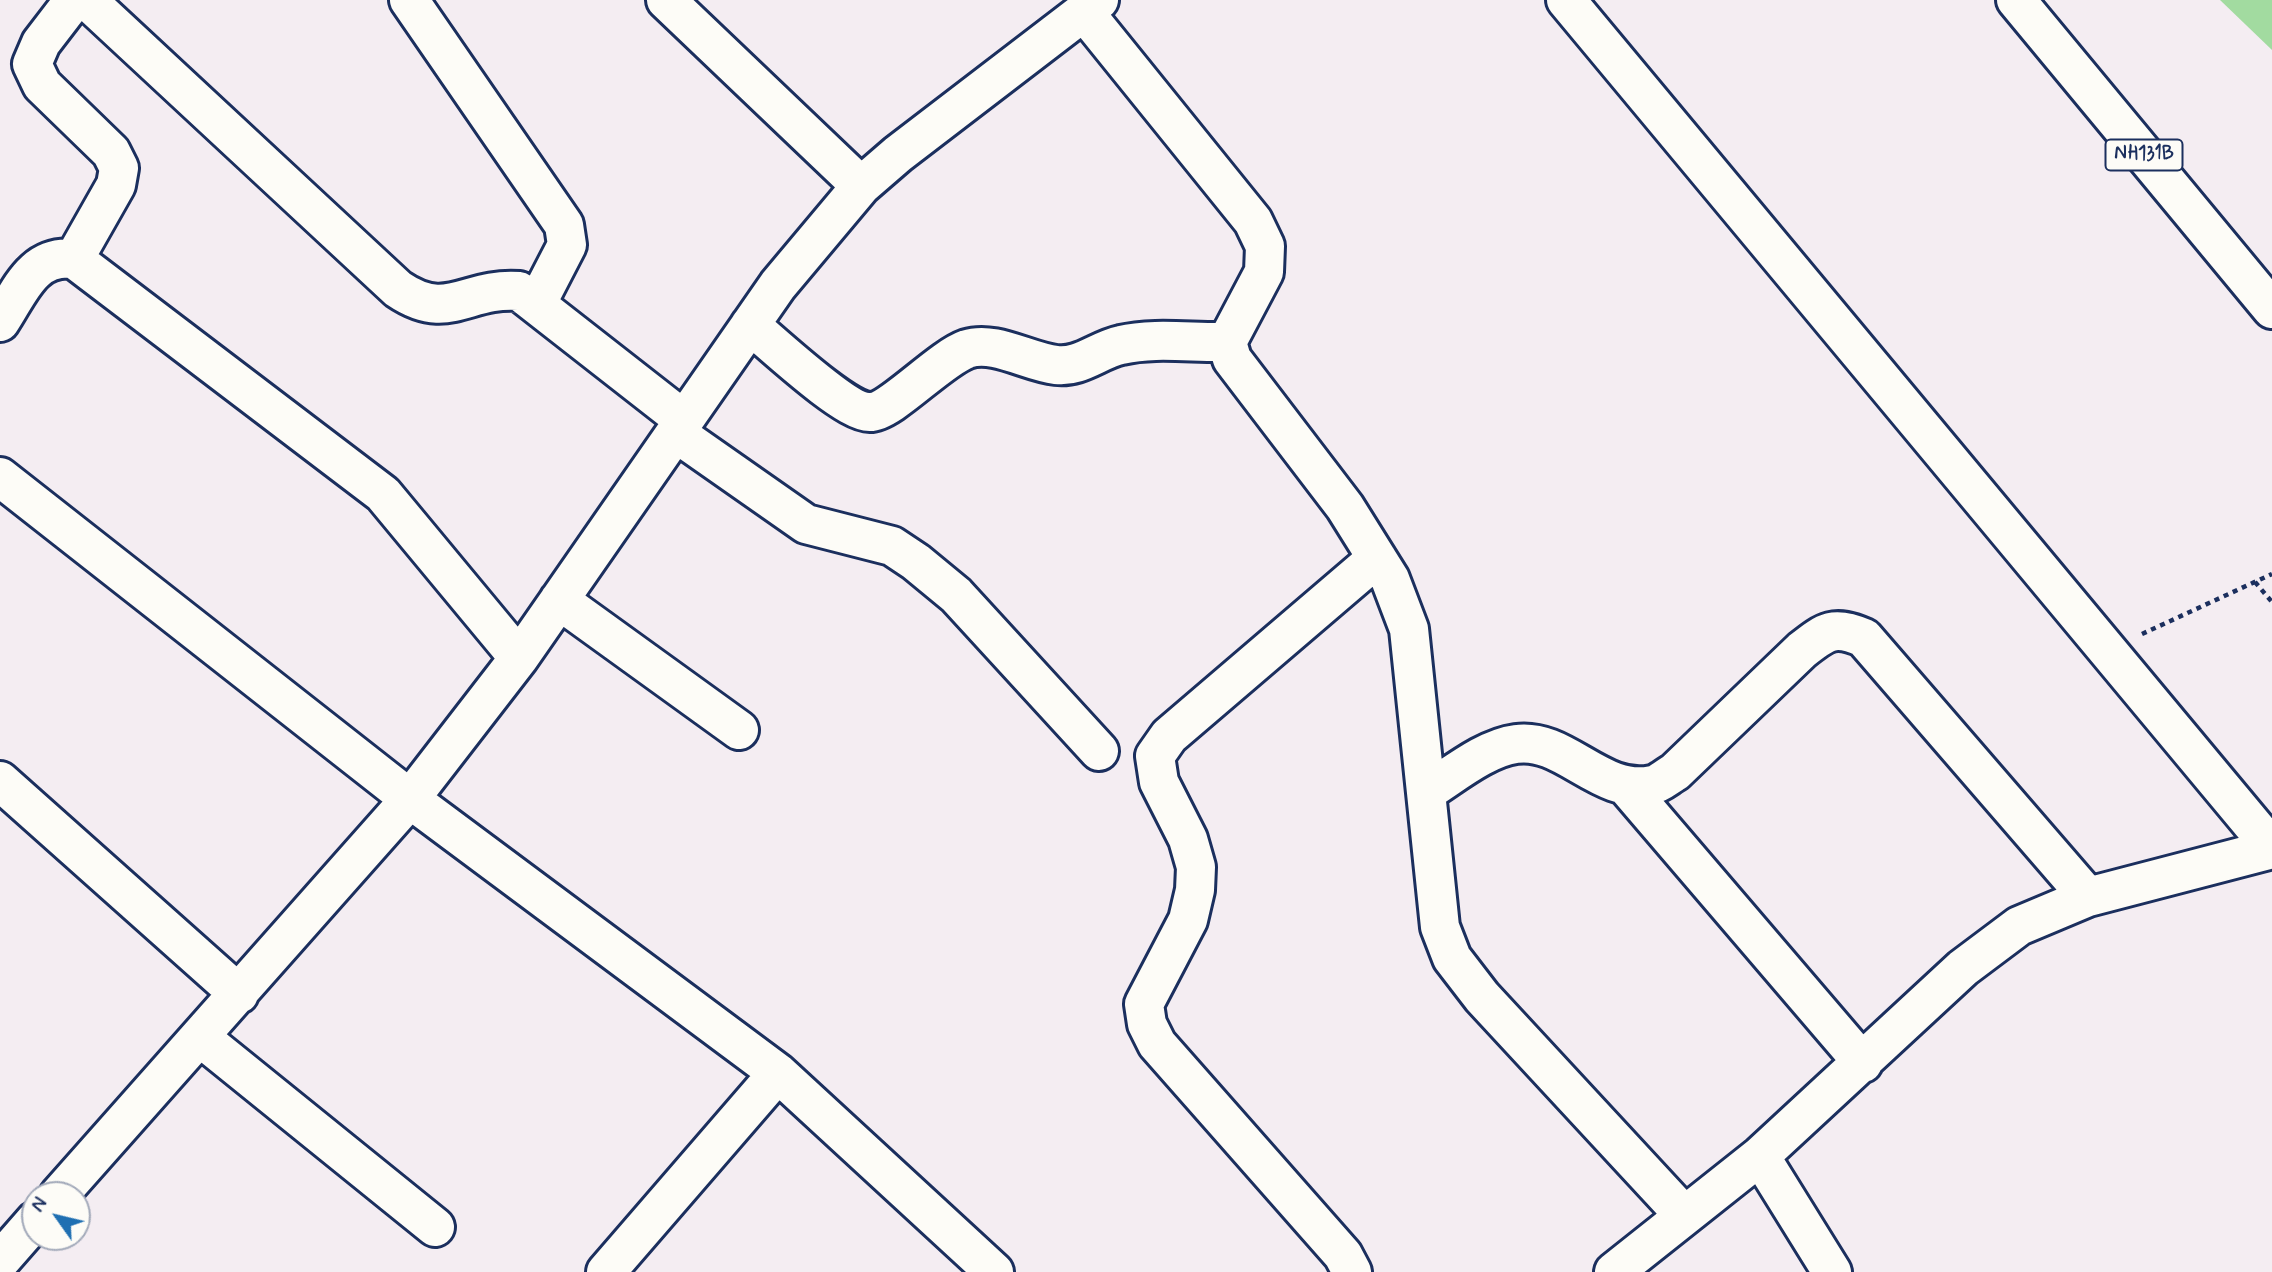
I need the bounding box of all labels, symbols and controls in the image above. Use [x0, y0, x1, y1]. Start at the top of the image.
road number: NH131B [2106, 140, 2182, 170]
north arrow [21, 1181, 91, 1251]
text: N [26, 1193, 54, 1217]

